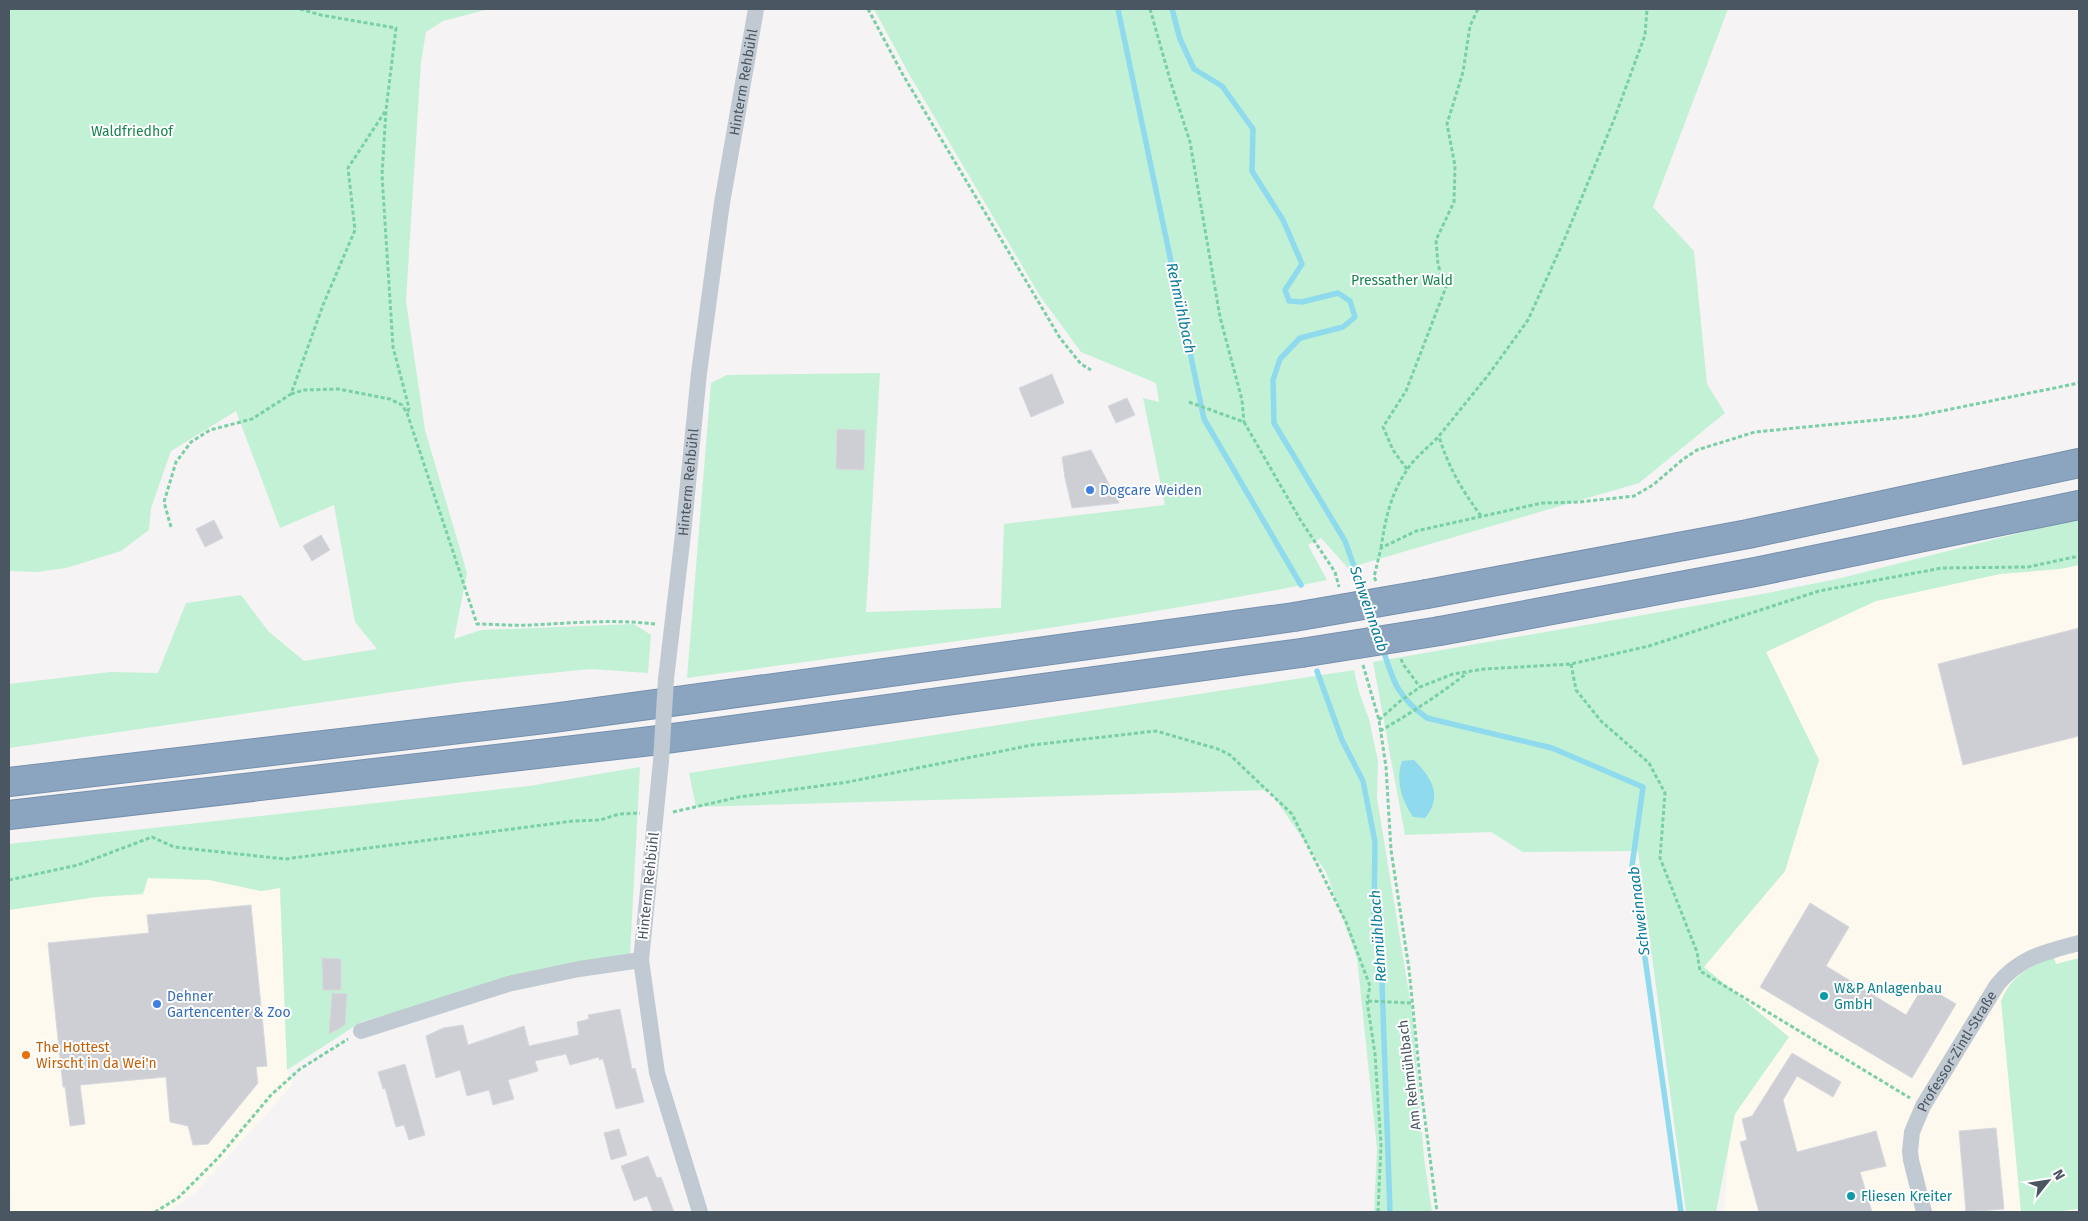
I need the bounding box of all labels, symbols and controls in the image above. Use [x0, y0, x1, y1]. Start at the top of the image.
street label: Hinterm Rehbühl [726, 27, 761, 137]
park label: Waldfriedhof [91, 123, 174, 140]
water label: Rehmühlbach [1163, 261, 1199, 355]
park label: Pressather Wald [1351, 272, 1453, 289]
street label: Hinterm Rehbühl [675, 428, 702, 537]
place label: Dogcare Weiden [1100, 482, 1202, 499]
marker: Dogcare Weiden [1084, 484, 1096, 496]
water label: Schweinnaab [1346, 563, 1392, 654]
street label: Hinterm Rehbühl [634, 831, 663, 941]
water label: Schweinnaab [1625, 865, 1654, 958]
water label: Rehmühlbach [1366, 889, 1390, 983]
place label: W&P Anlagenbau GmbH [1834, 980, 1942, 1013]
place label: Dehner Gartencenter & Zoo [167, 988, 291, 1021]
street label: Professor-Zintl-Straße [1913, 988, 2000, 1115]
marker: W&P Anlagenbau GmbH [1818, 990, 1830, 1002]
marker: Dehner Gartencenter & Zoo [151, 998, 163, 1010]
street label: Am Rehmühlbach [1394, 1019, 1425, 1131]
place label: The Hottest Wirscht in da Wei'n [36, 1039, 157, 1072]
marker: The Hottest Wirscht in da Wei'n [20, 1049, 32, 1061]
north arrow [2023, 1156, 2073, 1206]
text: N [2049, 1166, 2069, 1183]
place label: Fliesen Kreiter [1861, 1188, 1953, 1205]
marker: Fliesen Kreiter [1845, 1190, 1857, 1202]

